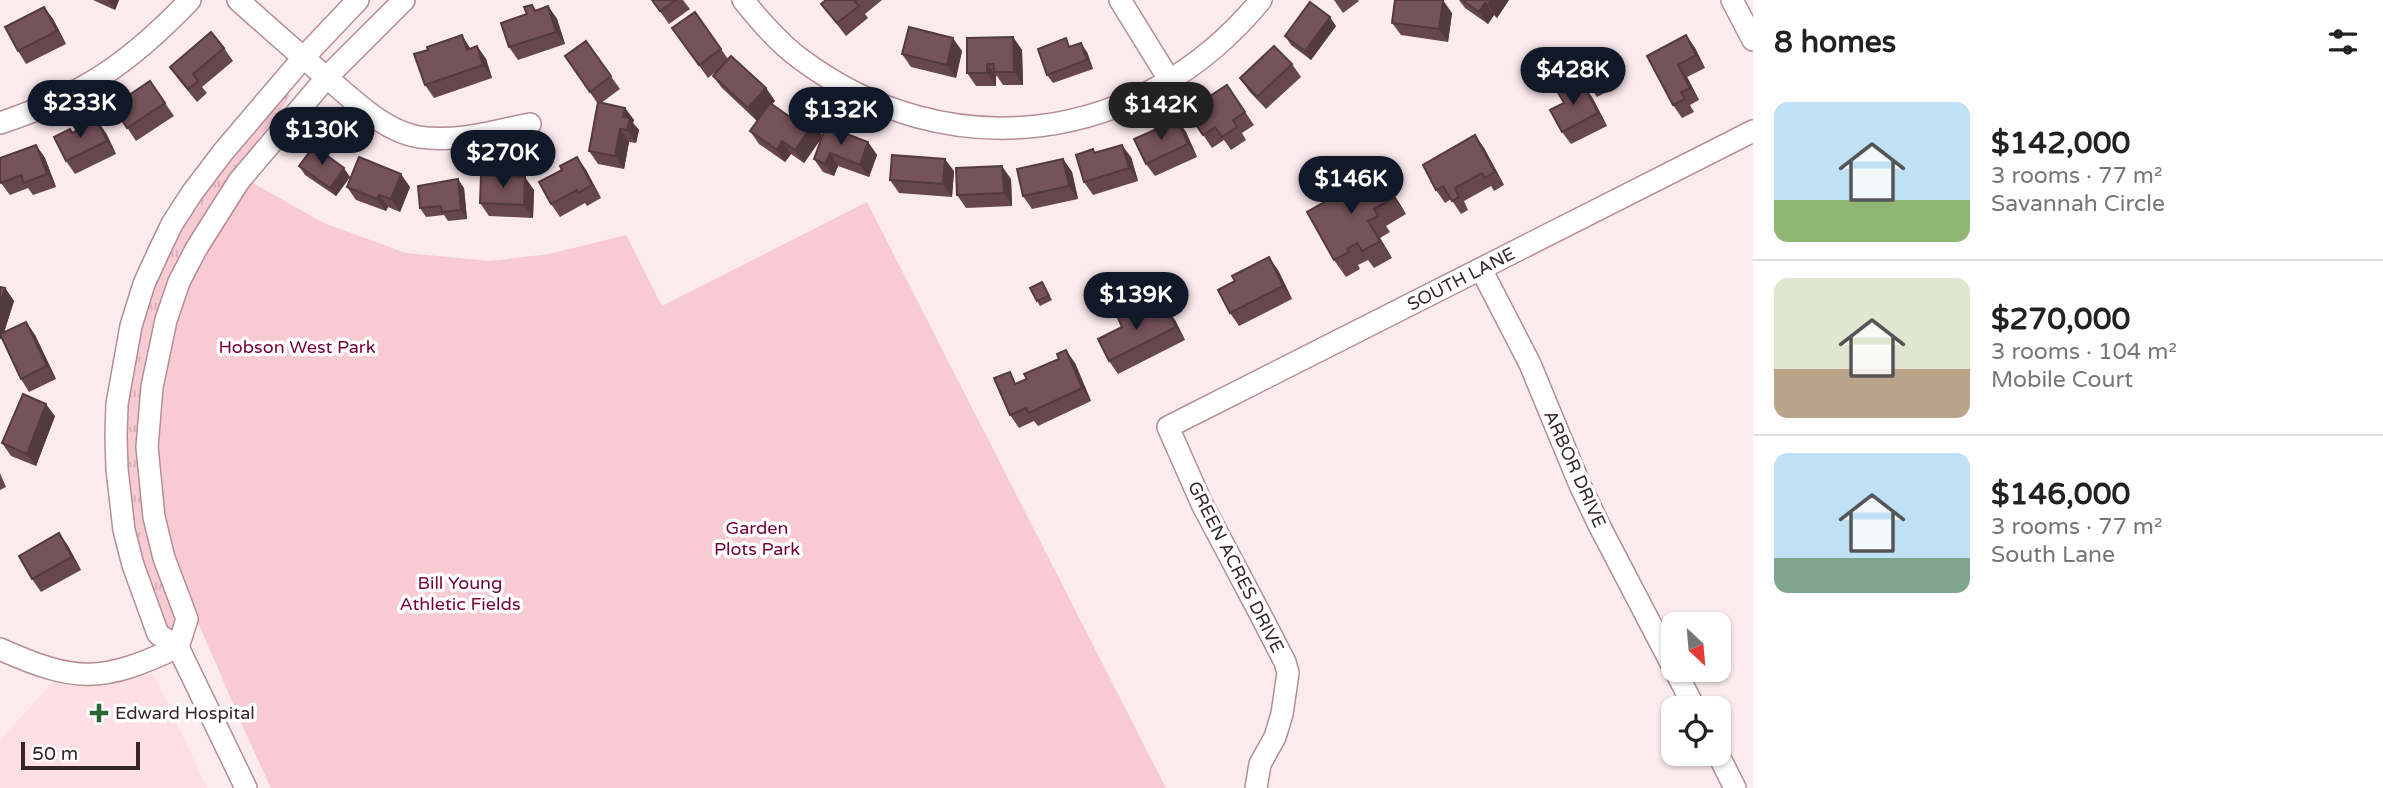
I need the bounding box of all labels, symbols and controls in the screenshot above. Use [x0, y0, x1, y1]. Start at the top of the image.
icon: filters [2324, 23, 2362, 61]
text: 8 homes [1774, 24, 1896, 61]
pin: $428K [1524, 48, 1622, 107]
text: $428K [1537, 56, 1609, 84]
pin: $233K [31, 80, 129, 140]
pin: $142K [1112, 82, 1210, 142]
pin: $132K [792, 88, 890, 147]
text: $233K [44, 89, 116, 117]
text: $142K [1125, 91, 1197, 119]
text: $132K [805, 96, 877, 124]
pin: $130K [273, 108, 371, 167]
text: $130K [286, 116, 358, 144]
text: $142,000 [1991, 125, 2130, 162]
pin: $270K [454, 130, 552, 190]
icon: home [1830, 130, 1914, 214]
text: $270K [467, 139, 539, 167]
pin: $146K [1302, 156, 1400, 216]
text: 3 rooms · 77 m² [1991, 162, 2162, 190]
text: $146K [1315, 165, 1387, 193]
text: Savannah Circle [1991, 190, 2165, 218]
street label: SOUTH LANE [1403, 242, 1519, 316]
pin: $139K [1087, 272, 1185, 332]
text: $139K [1100, 281, 1172, 309]
text: $270,000 [1991, 301, 2130, 338]
icon: home [1830, 306, 1914, 390]
park label: Hobson West Park [218, 336, 376, 358]
text: 3 rooms · 104 m² [1991, 338, 2177, 366]
text: Mobile Court [1991, 366, 2133, 394]
street label: ARBOR DRIVE [1539, 407, 1611, 531]
text: $146,000 [1991, 476, 2130, 513]
street label: GREEN ACRES DRIVE [1183, 477, 1289, 657]
icon: home [1830, 481, 1914, 565]
text: 3 rooms · 77 m² [1991, 513, 2162, 541]
park label: Garden Plots Park [714, 517, 800, 560]
text: South Lane [1991, 541, 2115, 569]
park label: Bill Young Athletic Fields [399, 572, 521, 615]
north arrow [1661, 612, 1731, 682]
map controls [1661, 612, 1731, 766]
button: locate [1661, 696, 1731, 766]
place label: Edward Hospital [115, 702, 255, 724]
marker: Edward Hospital [89, 703, 109, 723]
scale bar [21, 739, 140, 771]
text: 50 m [32, 743, 78, 765]

